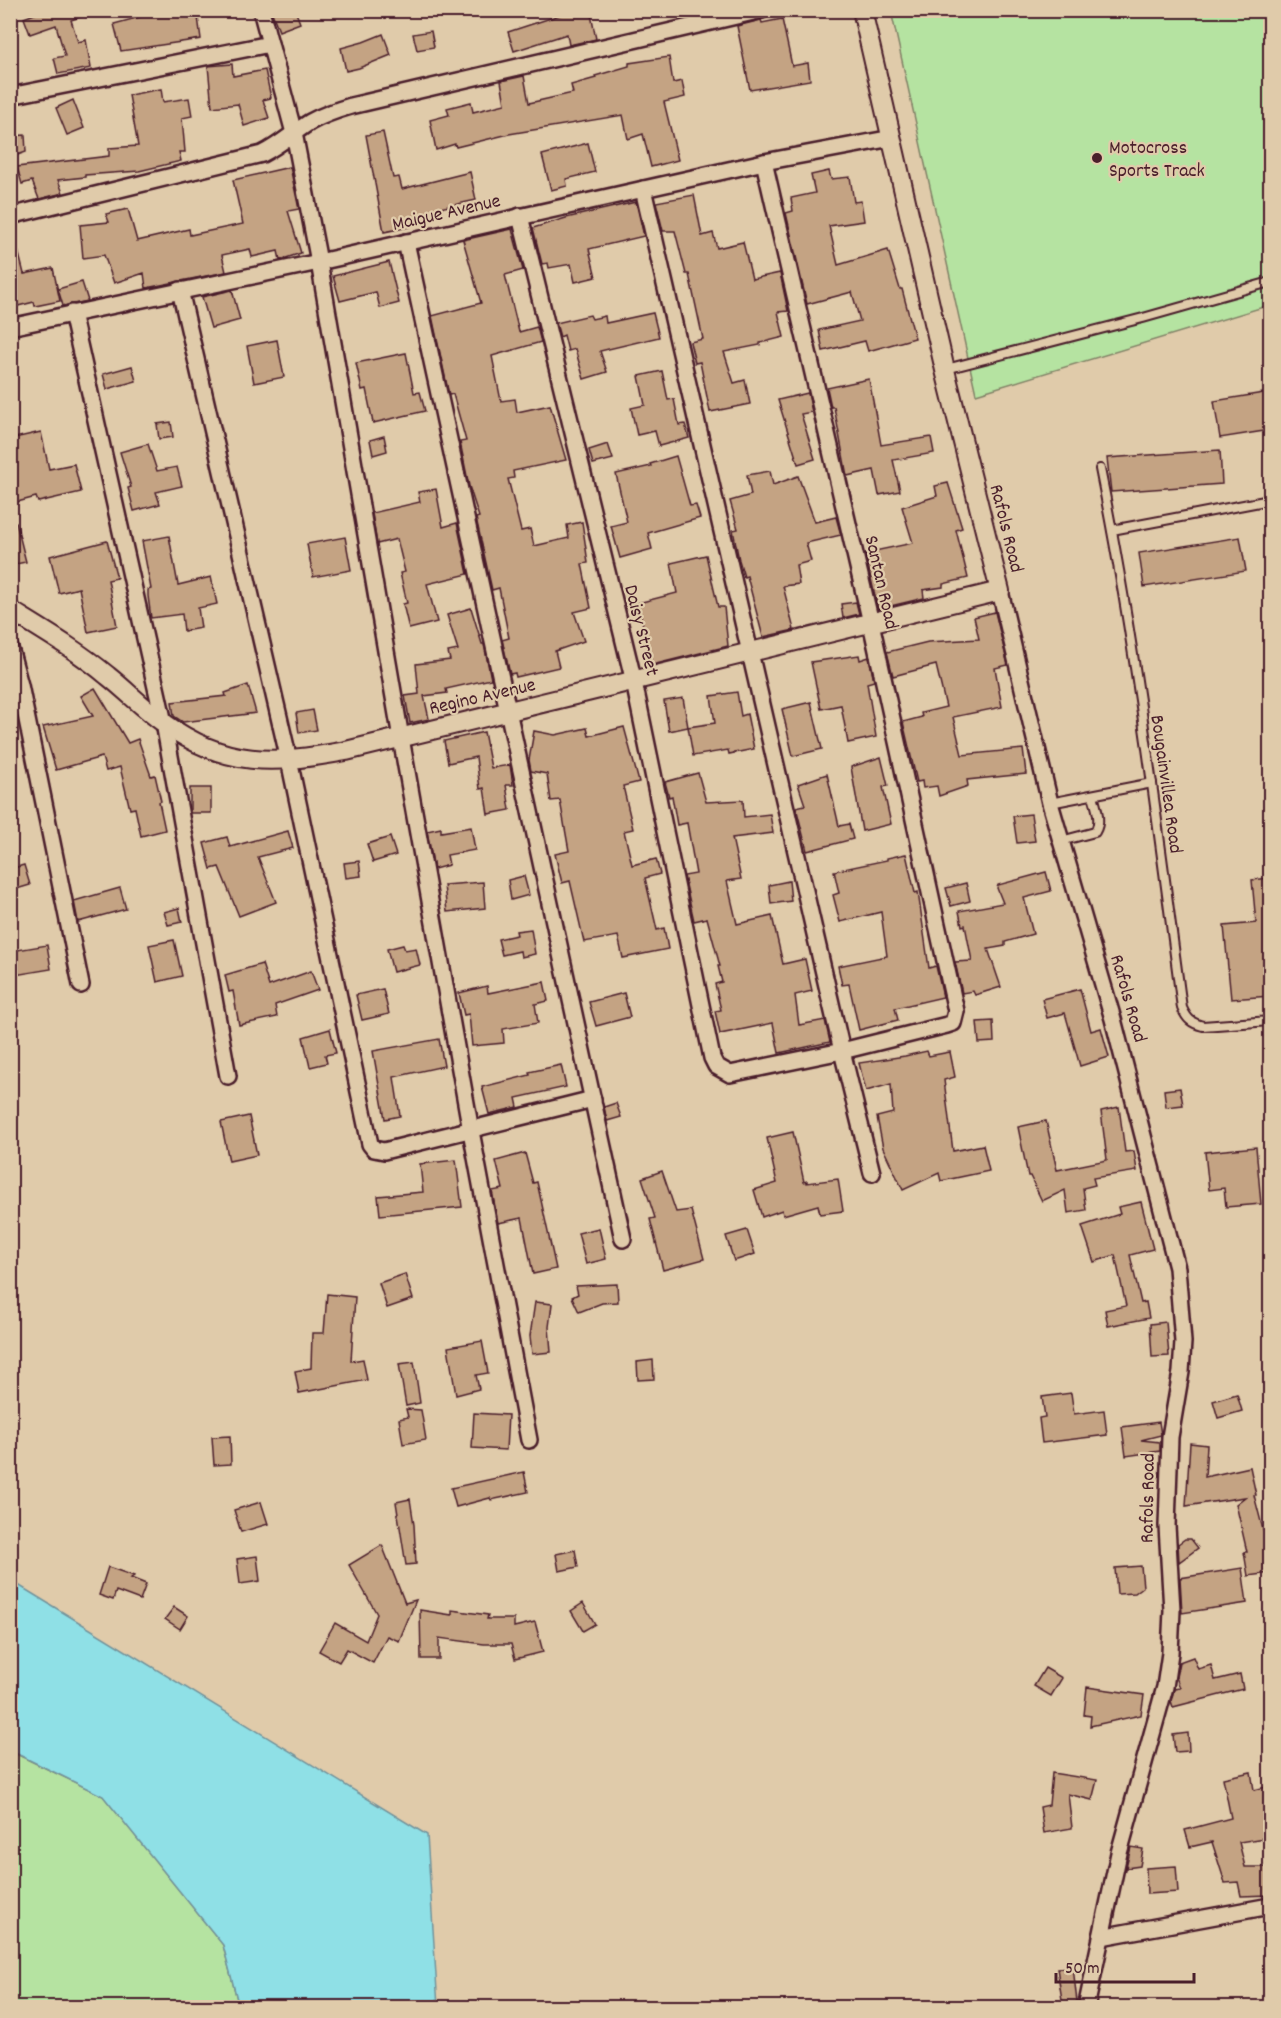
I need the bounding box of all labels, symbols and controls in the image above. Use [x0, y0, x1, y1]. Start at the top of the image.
place label: Motocross Sports Track [1109, 135, 1205, 186]
marker: Motocross Sports Track [1090, 151, 1104, 165]
street label: Maigue Avenue [390, 188, 504, 240]
street label: Rafols Road [981, 482, 1030, 576]
street label: Santan Road [856, 533, 904, 632]
street label: Daisy Street [615, 582, 665, 679]
street label: Regino Avenue [427, 672, 539, 724]
street label: Bougainvillea Road [1141, 713, 1189, 856]
street label: Rafols Road [1101, 952, 1153, 1046]
street label: Rafols Road [1134, 1453, 1164, 1543]
scale bar [1056, 1946, 1194, 1984]
text: 50 m [1065, 1957, 1100, 1982]

